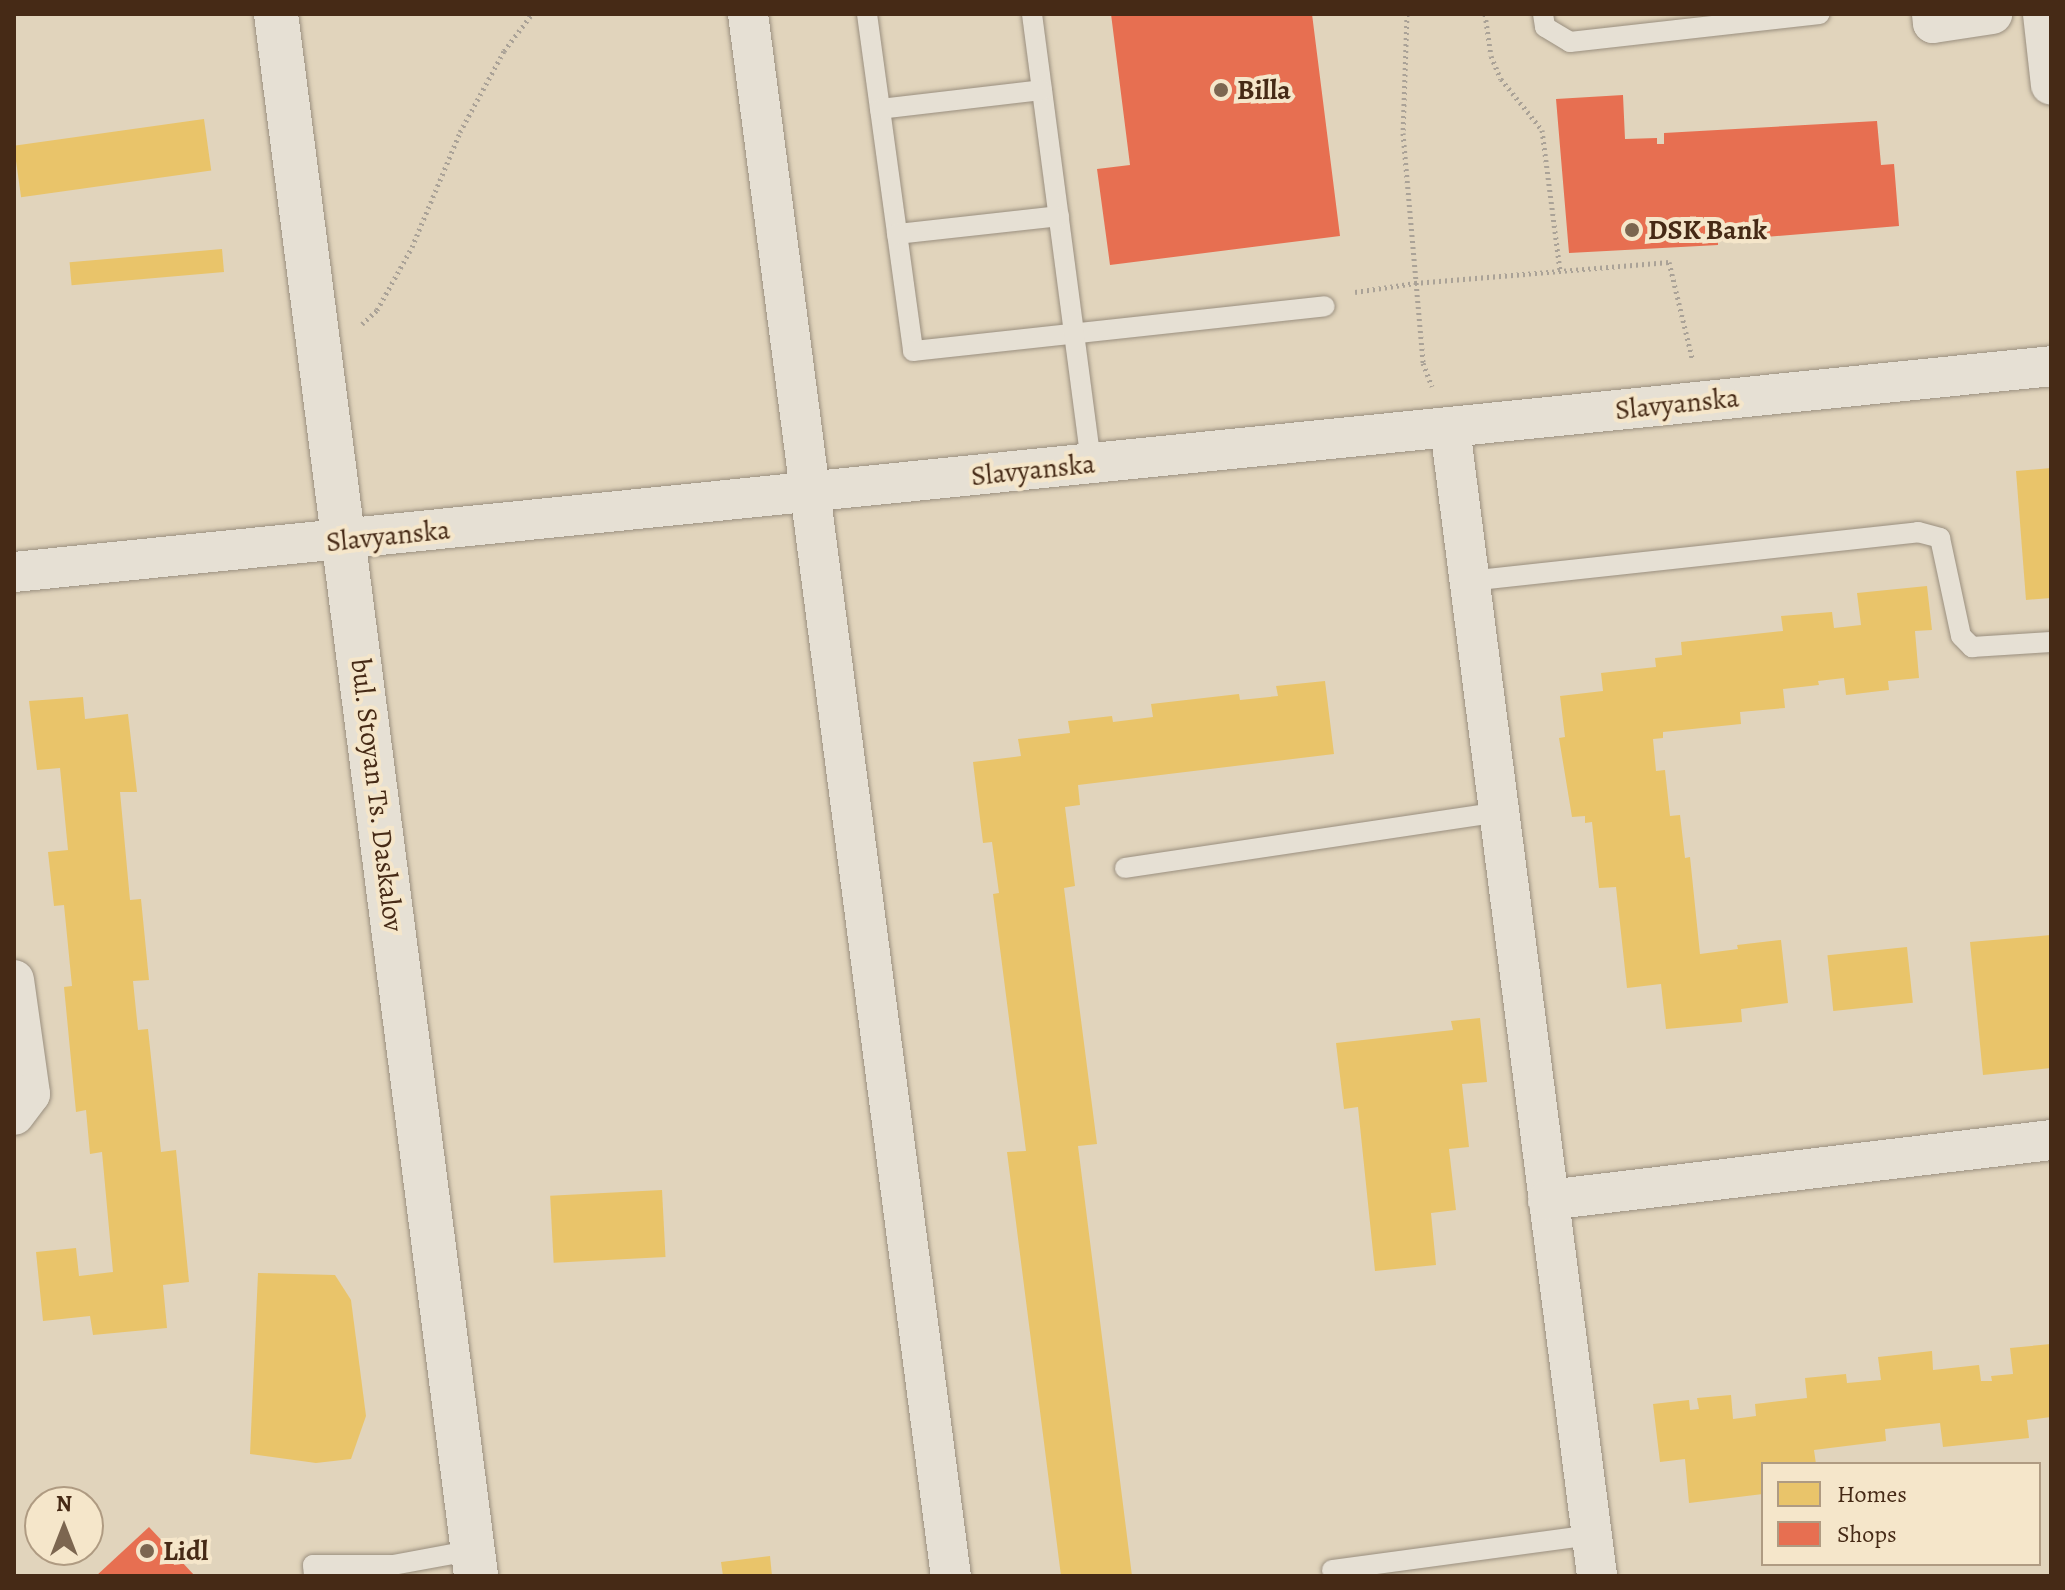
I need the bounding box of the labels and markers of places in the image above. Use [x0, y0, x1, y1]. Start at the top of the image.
place label: Billa [1237, 73, 1291, 107]
marker: Billa [1212, 81, 1230, 99]
place label: DSK Bank [1648, 213, 1767, 247]
marker: DSK Bank [1623, 221, 1641, 239]
place label: Lidl [163, 1534, 208, 1568]
marker: Lidl [138, 1542, 156, 1560]

